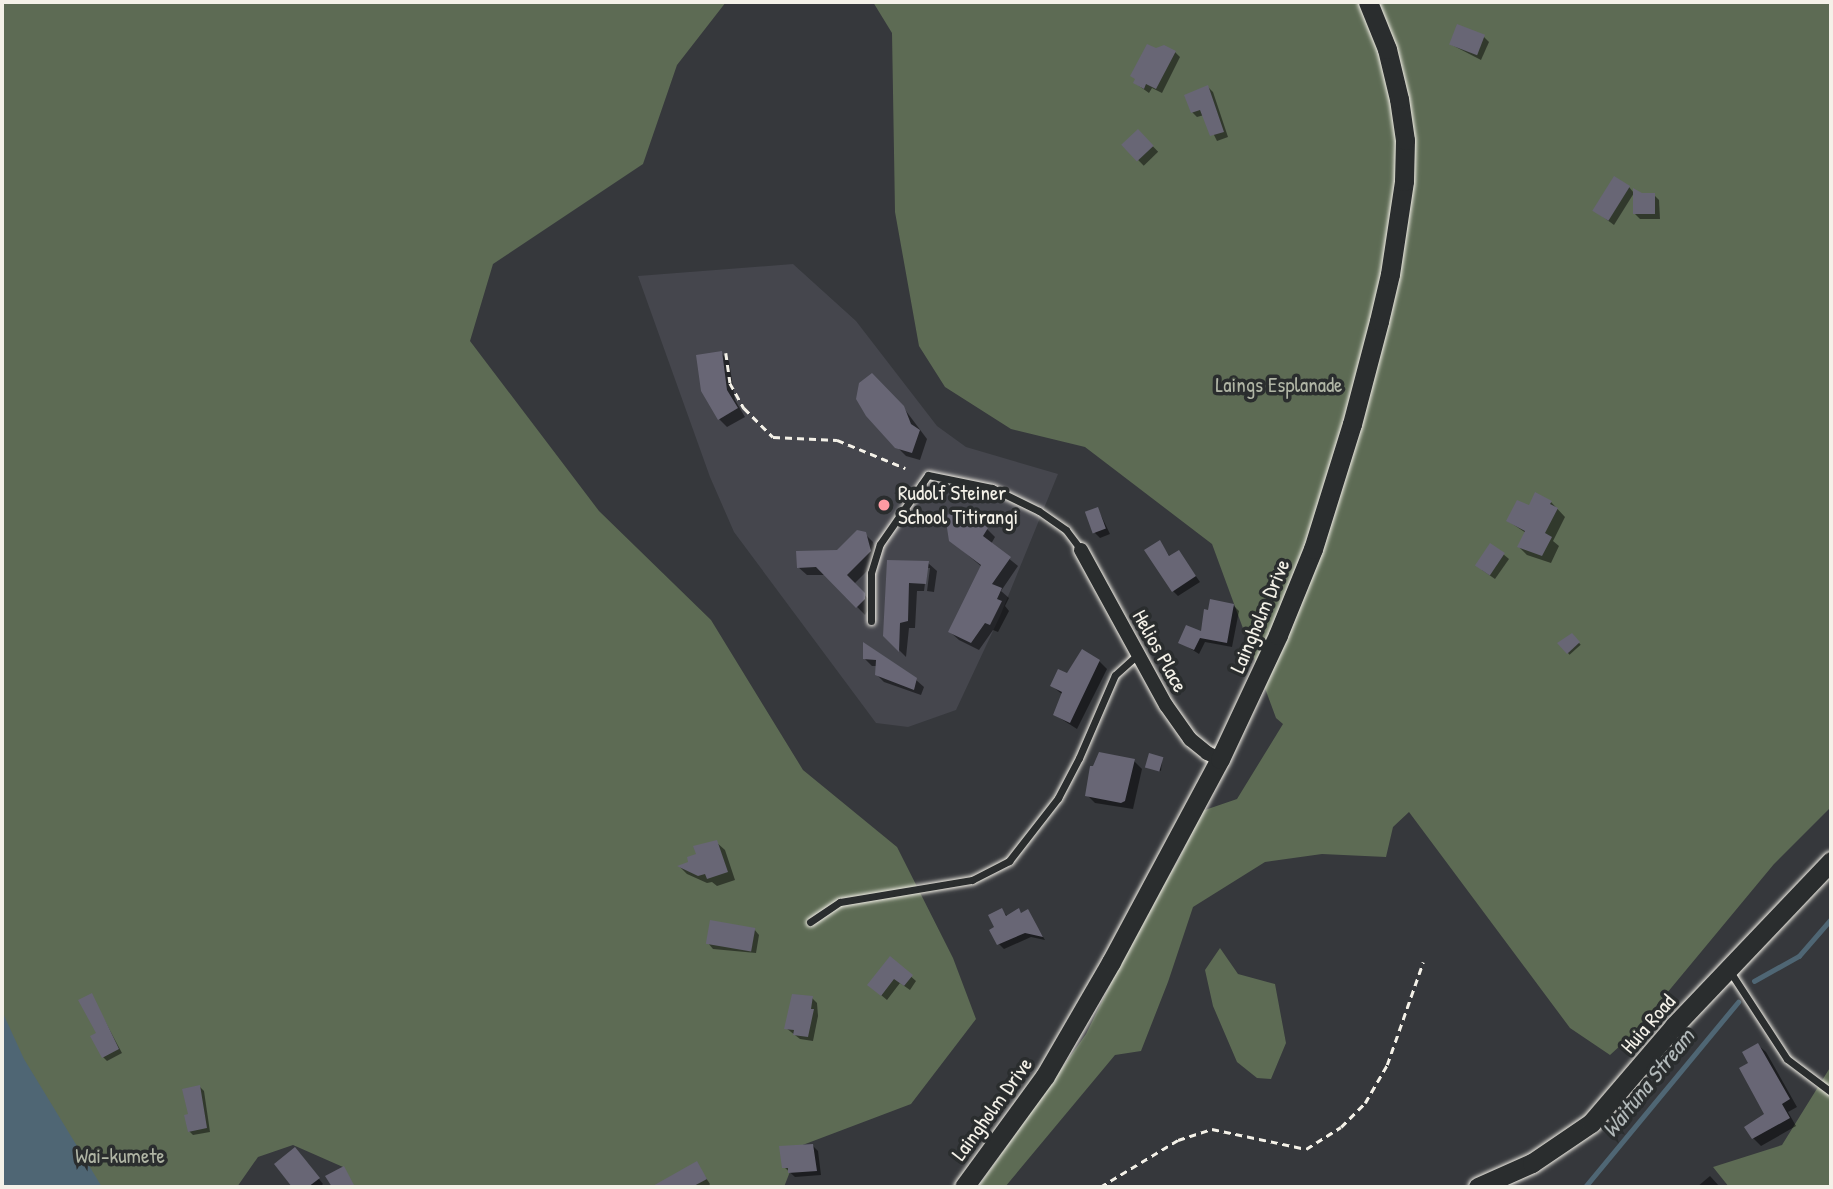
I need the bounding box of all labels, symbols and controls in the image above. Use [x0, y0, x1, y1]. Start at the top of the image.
park label: Laings Esplanade [1216, 372, 1342, 398]
place label: Rudolf Steiner School Titirangi [898, 480, 1018, 530]
marker: Rudolf Steiner School Titirangi [876, 497, 892, 513]
street label: Laingholm Drive [1225, 555, 1295, 677]
street label: Helios Place [1127, 605, 1193, 697]
street label: Huia Road [1615, 989, 1681, 1059]
water label: Waituna Stream [1596, 1023, 1700, 1143]
street label: Laingholm Drive [946, 1053, 1038, 1165]
park label: Wai-kumete [75, 1143, 165, 1169]

